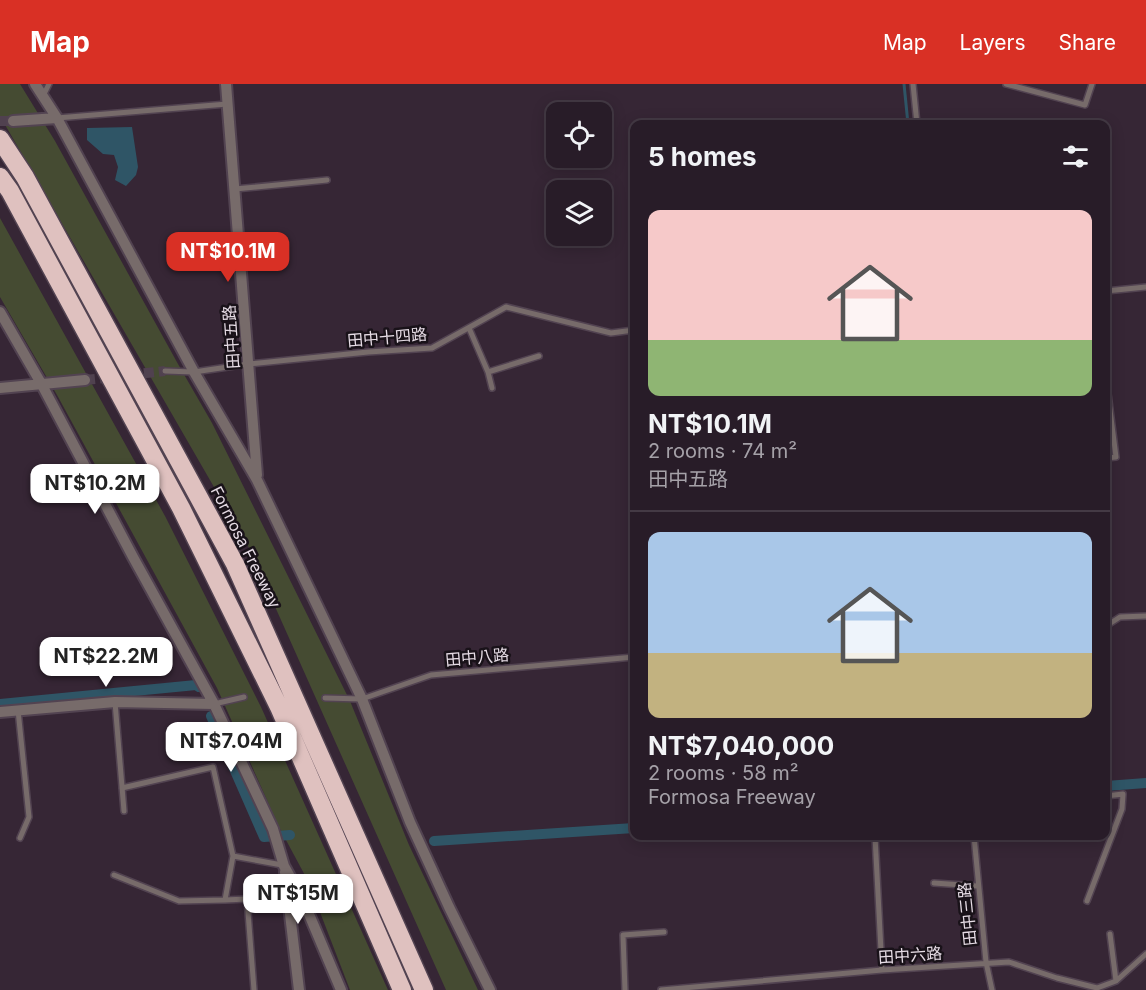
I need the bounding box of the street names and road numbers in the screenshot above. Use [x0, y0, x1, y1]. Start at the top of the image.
street label: 田中五路 [219, 304, 243, 370]
street label: 田中十四路 [346, 324, 428, 350]
street label: Formosa Freeway [207, 483, 285, 611]
street label: 田中八路 [444, 644, 510, 670]
street label: 田中三路 [954, 881, 980, 947]
street label: 田中六路 [877, 943, 943, 967]

